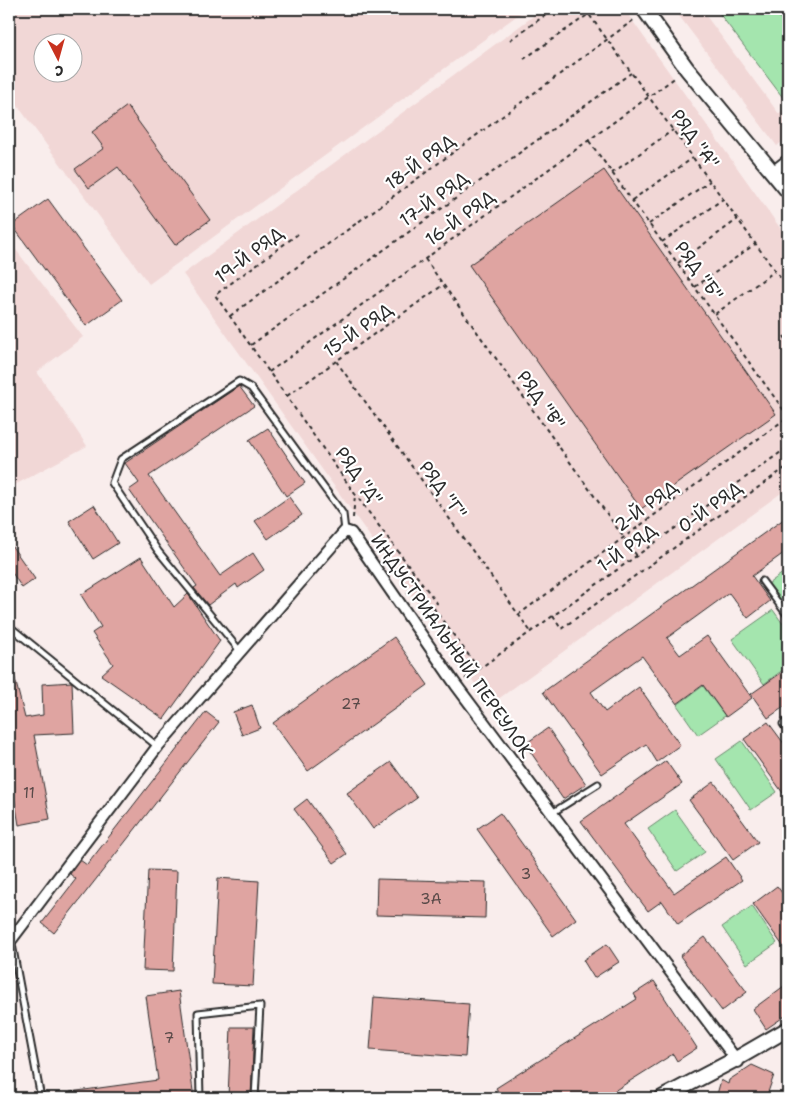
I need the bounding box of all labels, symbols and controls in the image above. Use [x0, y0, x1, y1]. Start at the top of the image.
north arrow [32, 32, 82, 82]
text: С [54, 62, 65, 80]
street label: РЯД "А" [665, 105, 725, 173]
street label: 18-Й РЯД [380, 128, 460, 195]
street label: 17-Й РЯД [395, 166, 474, 232]
street label: 16-Й РЯД [420, 184, 500, 251]
street label: 19-Й РЯД [210, 221, 289, 289]
street label: РЯД "Б" [669, 236, 729, 306]
street label: 15-Й РЯД [319, 297, 398, 363]
street label: РЯД "В" [511, 366, 571, 434]
street label: РЯД "Д" [330, 442, 388, 510]
street label: РЯД "Г" [414, 456, 472, 524]
street label: 2-Й РЯД [610, 475, 683, 537]
street label: 0-Й РЯД [673, 475, 747, 538]
street label: 1-Й РЯД [592, 518, 662, 578]
street label: ИНДУСТРИАЛЬНЫЙ ПЕРЕУЛОК [365, 529, 539, 763]
house number: 27 [341, 694, 361, 714]
house number: 11 [23, 783, 35, 803]
house number: 3 [521, 864, 531, 884]
house number: 3А [420, 889, 442, 909]
house number: 7 [164, 1028, 174, 1048]

